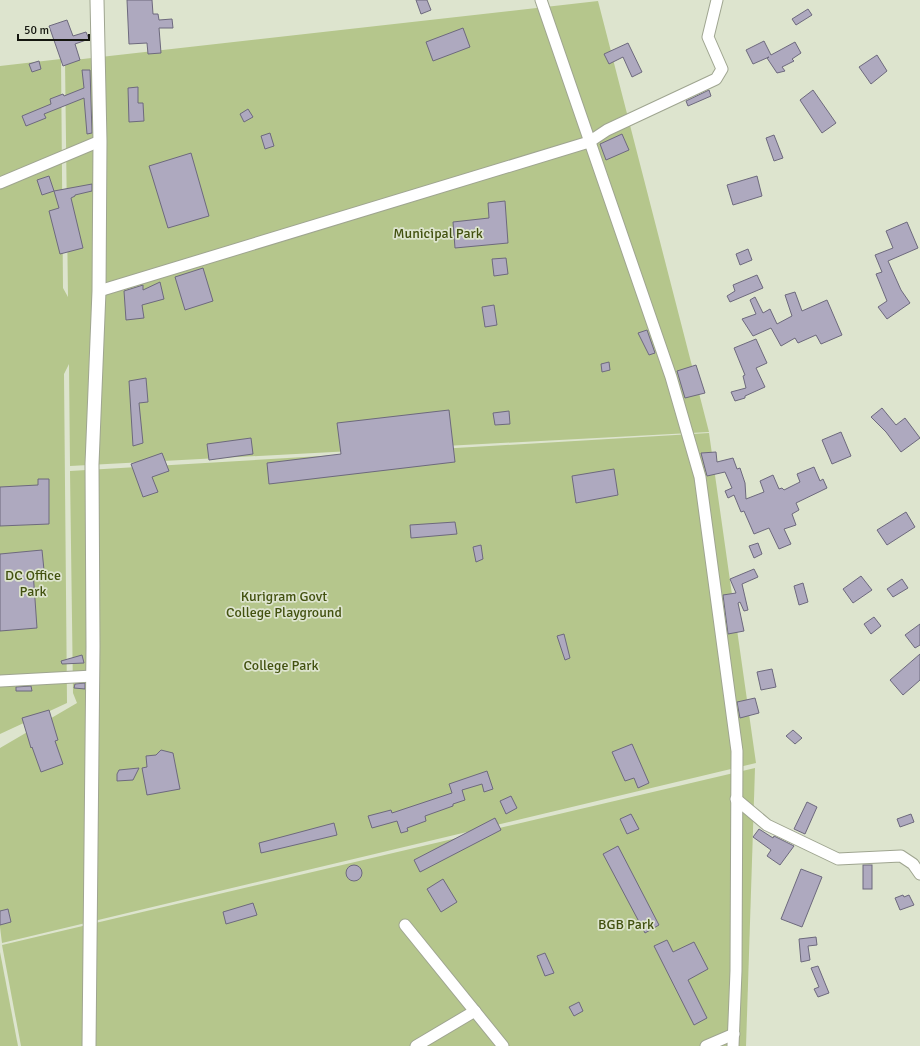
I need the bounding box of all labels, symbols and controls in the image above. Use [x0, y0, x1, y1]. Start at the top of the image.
scale bar [18, 16, 89, 42]
text: 50 m [24, 23, 49, 38]
park label: Municipal Park [393, 225, 483, 242]
park label: DC Office Park [5, 567, 61, 600]
park label: Kurigram Govt College Playground [226, 588, 342, 621]
park label: College Park [244, 657, 318, 674]
park label: BGB Park [598, 916, 654, 933]

